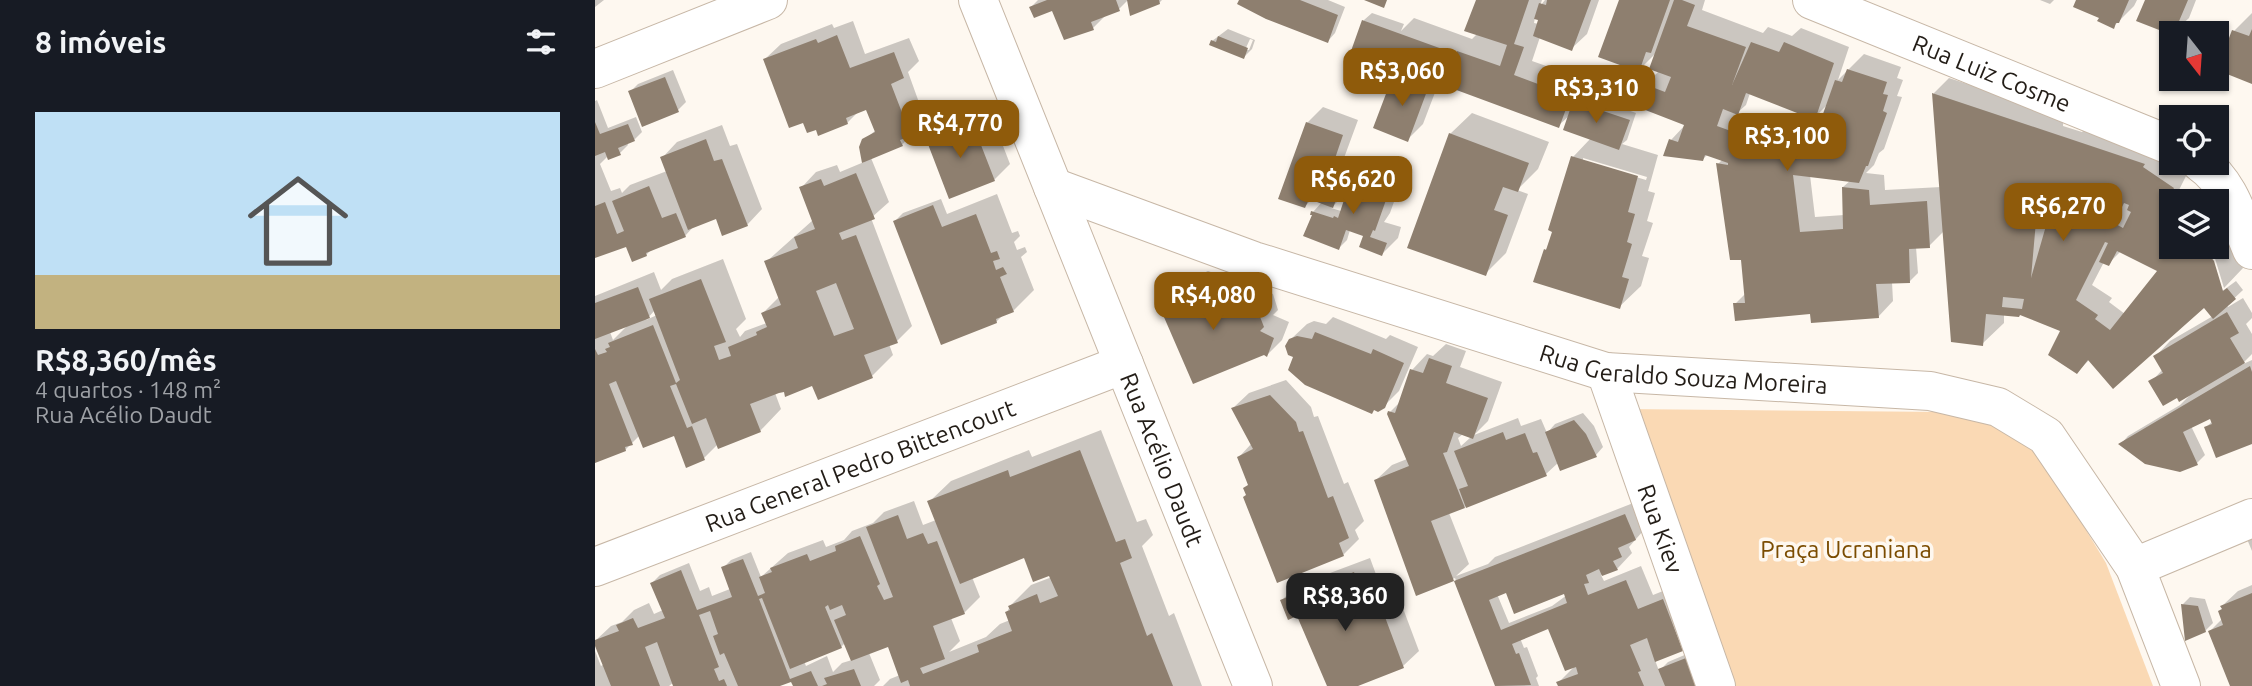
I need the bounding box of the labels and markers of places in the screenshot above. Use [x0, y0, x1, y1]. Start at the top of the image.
pin: R$3,060 [1337, 48, 1467, 108]
pin: R$3,310 [1531, 66, 1661, 125]
pin: R$4,770 [895, 100, 1025, 160]
pin: R$3,100 [1722, 114, 1852, 173]
pin: R$6,620 [1288, 156, 1418, 216]
pin: R$6,270 [1998, 184, 2128, 243]
pin: R$4,080 [1148, 272, 1278, 332]
pin: R$8,360 [1280, 574, 1410, 633]

